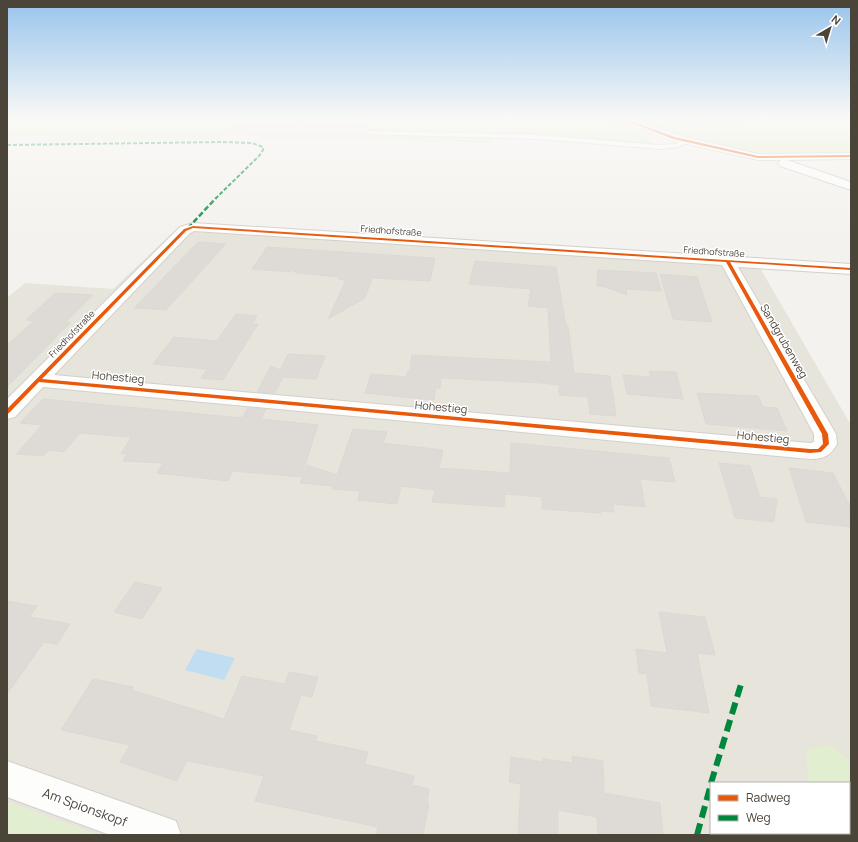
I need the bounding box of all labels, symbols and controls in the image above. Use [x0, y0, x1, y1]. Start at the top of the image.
north arrow [810, 8, 850, 48]
text: N [829, 11, 844, 28]
street label: Friedhofstraße [360, 222, 422, 239]
street label: Friedhofstraße [683, 243, 745, 260]
street label: Sandgrubenweg [757, 301, 812, 381]
street label: Friedhofstraße [46, 307, 98, 360]
street label: Hohestieg [91, 367, 145, 386]
street label: Hohestieg [414, 397, 468, 416]
street label: Hohestieg [736, 427, 790, 446]
legend [710, 782, 850, 834]
street label: Am Spionskopf [40, 783, 130, 831]
text: Radweg [746, 789, 790, 806]
text: Weg [746, 809, 771, 826]

